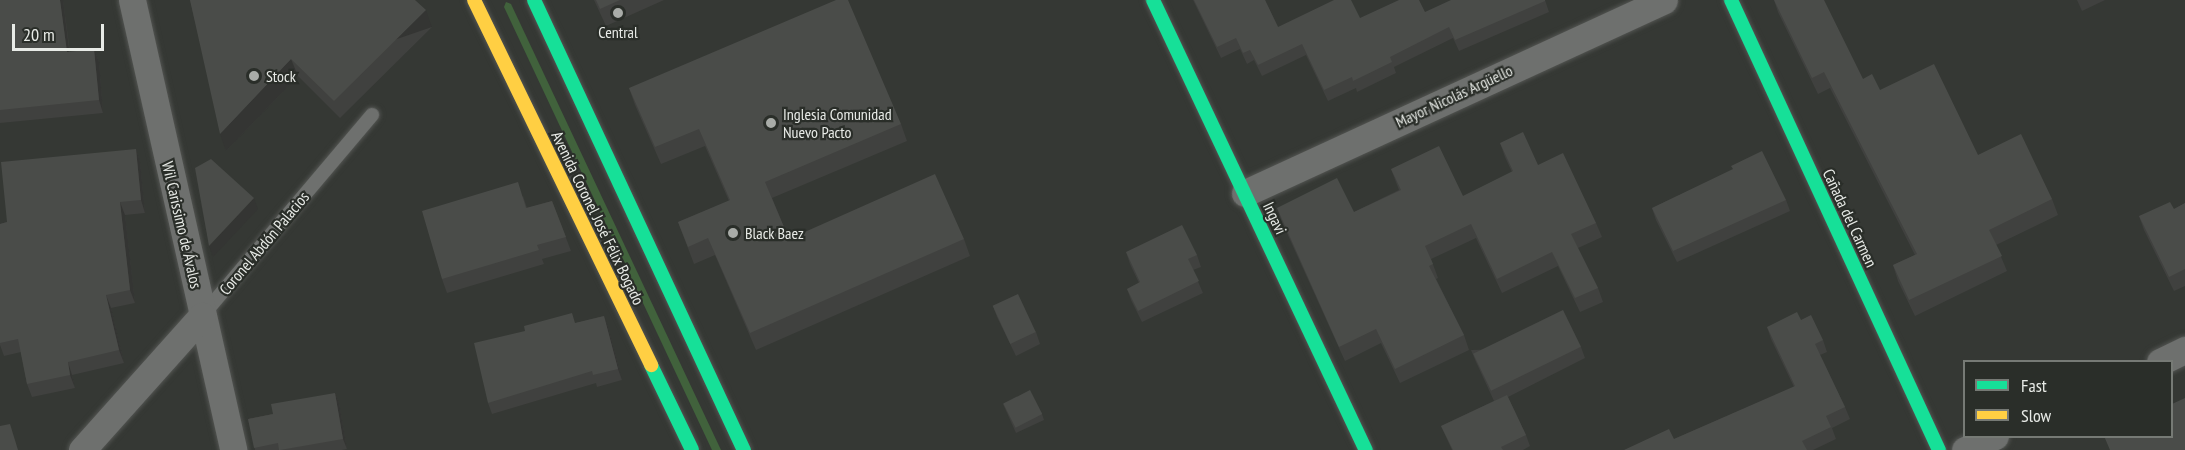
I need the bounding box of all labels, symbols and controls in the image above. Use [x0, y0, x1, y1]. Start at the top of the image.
marker: Central [611, 6, 625, 20]
scale bar [15, 12, 106, 50]
place label: Central [598, 22, 638, 42]
text: 20 m [23, 23, 55, 46]
street label: Mayor Nicolás Argüello [1392, 60, 1516, 132]
place label: Stock [266, 66, 296, 86]
marker: Stock [247, 69, 261, 83]
place label: Inglesia Comunidad Nuevo Pacto [783, 104, 892, 142]
marker: Inglesia Comunidad Nuevo Pacto [764, 116, 778, 130]
street label: Avenida Coronel José Félix Bogado [547, 128, 649, 308]
street label: Wil Carissimo de Ávalos [158, 159, 206, 291]
street label: Cañada del Carmen [1819, 166, 1881, 270]
street label: Coronel Abdón Palacios [215, 187, 313, 299]
street label: Ingavi [1259, 199, 1291, 237]
place label: Black Baez [745, 223, 804, 243]
marker: Black Baez [726, 226, 740, 240]
legend [1963, 360, 2173, 438]
text: Fast [2021, 374, 2047, 397]
text: Slow [2021, 404, 2051, 427]

